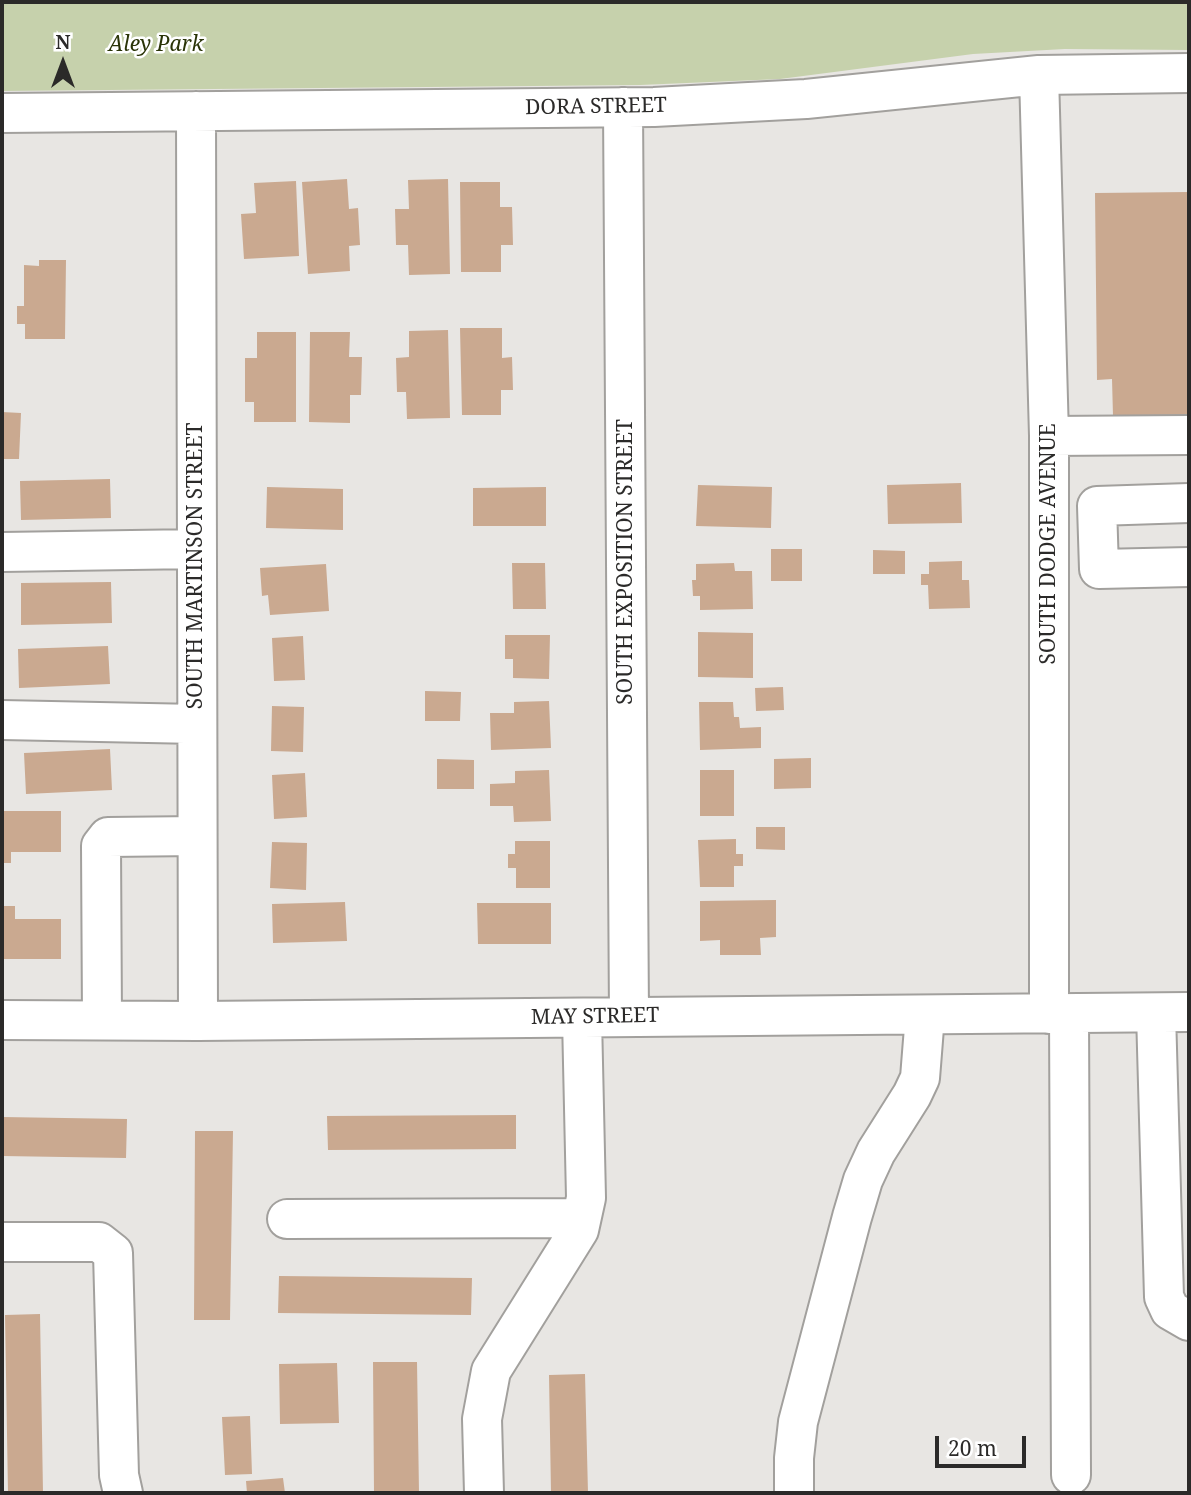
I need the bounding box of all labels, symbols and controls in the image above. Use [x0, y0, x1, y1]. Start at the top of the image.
north arrow [28, 28, 98, 98]
text: N [56, 29, 70, 55]
park label: Aley Park [108, 32, 204, 58]
street label: DORA STREET [525, 93, 667, 121]
street label: SOUTH EXPOSITION STREET [613, 419, 639, 705]
street label: SOUTH MARTINSON STREET [183, 423, 209, 709]
street label: SOUTH DODGE AVENUE [1036, 423, 1062, 665]
street label: MAY STREET [531, 1003, 659, 1031]
scale bar [939, 1422, 1030, 1466]
text: 20 m [948, 1434, 997, 1462]

